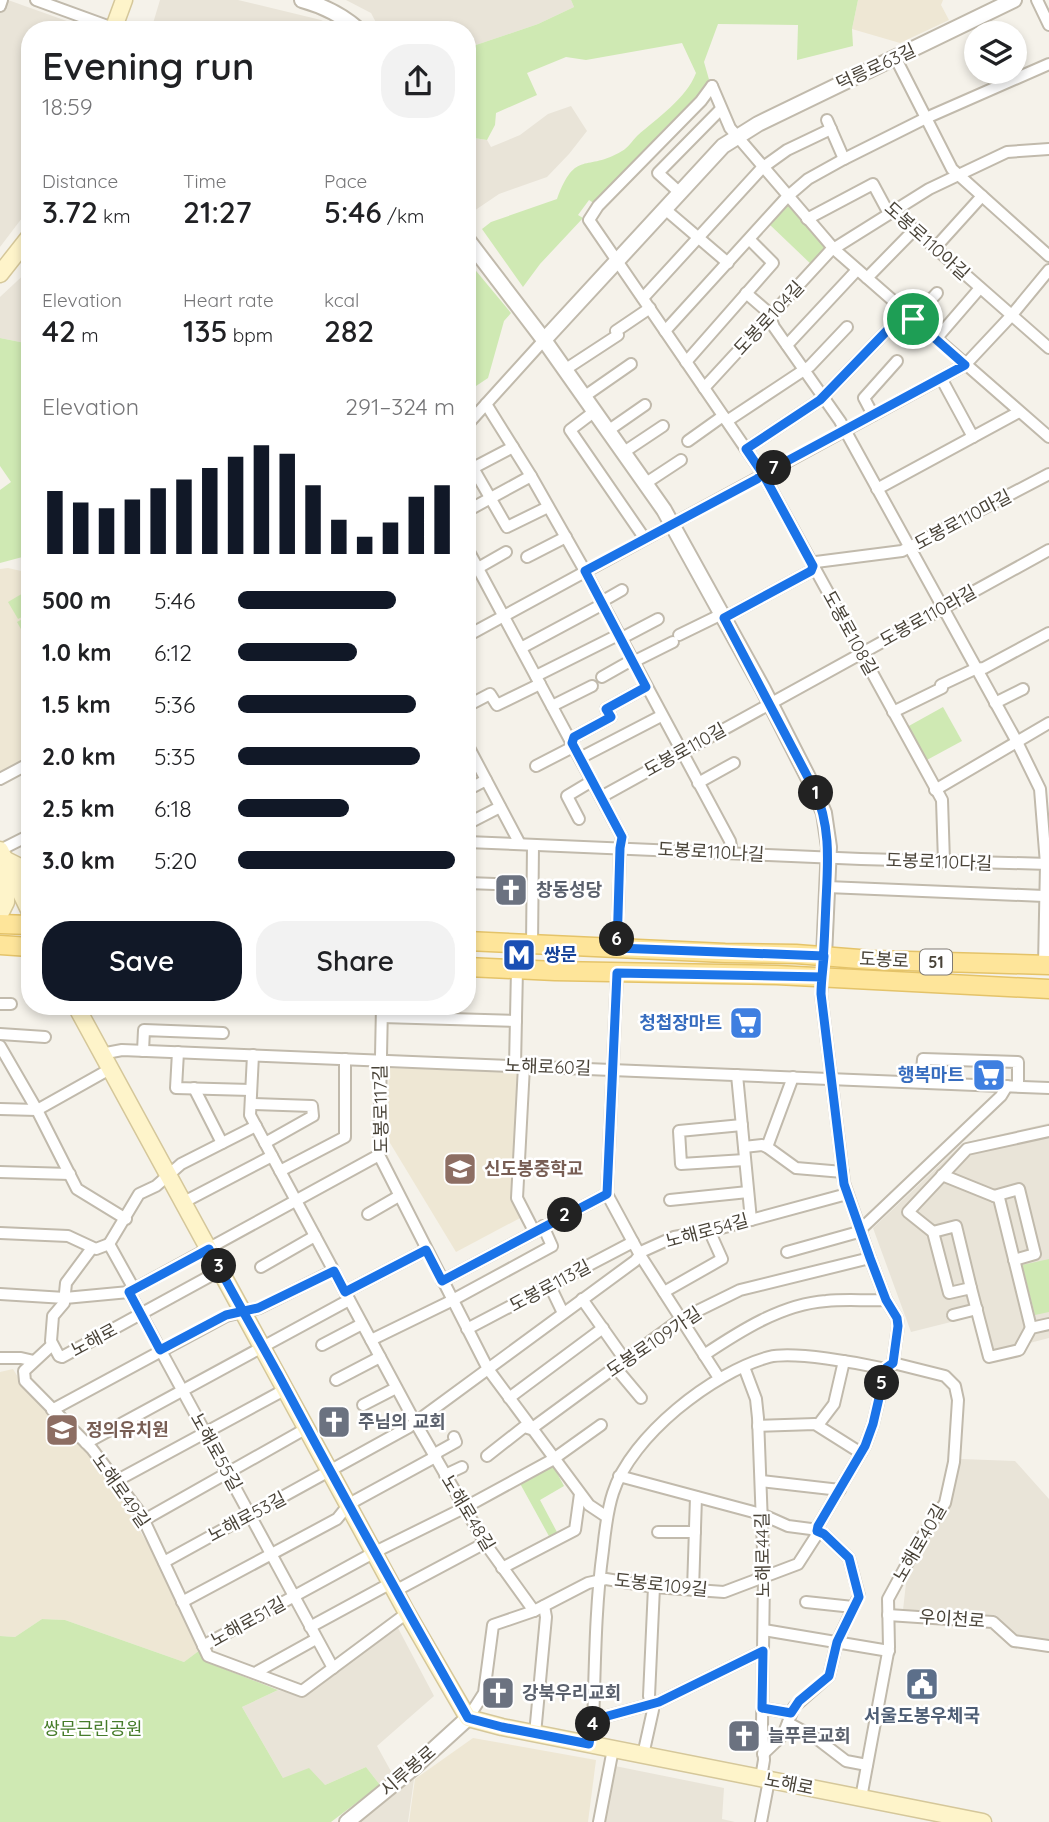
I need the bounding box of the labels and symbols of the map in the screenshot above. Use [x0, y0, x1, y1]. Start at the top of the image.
street label: 덕릉로63길 [832, 38, 919, 95]
street label: 도봉로110아길 [880, 196, 975, 285]
street label: 도봉로104길 [728, 276, 809, 360]
pin [883, 289, 943, 349]
pin: 7 [756, 450, 792, 486]
street label: 도봉로110마길 [910, 484, 1015, 555]
street label: 도봉로110라길 [875, 580, 980, 652]
street label: 도봉로108길 [818, 586, 883, 679]
street label: 도봉로110길 [640, 718, 730, 782]
pin: 1 [798, 776, 834, 810]
street label: 도봉로110나길 [657, 837, 765, 866]
street label: 도봉로110다길 [885, 848, 993, 875]
church icon: 창동성당 [492, 871, 530, 909]
place label: 창동성당 [536, 878, 602, 901]
pin: 6 [600, 922, 634, 956]
metro station icon: 쌍문 [500, 936, 538, 974]
place label: 쌍문 [544, 943, 577, 966]
street label: 도봉로 [859, 947, 909, 972]
road number: 51 [920, 950, 952, 974]
supermarket icon: 청첩장마트 [727, 1004, 765, 1042]
place label: 청첩장마트 [639, 1011, 722, 1034]
street label: 노해로60길 [504, 1053, 592, 1080]
supermarket icon: 행복마트 [970, 1056, 1008, 1094]
place label: 행복마트 [898, 1063, 964, 1086]
street label: 도봉로117길 [368, 1064, 393, 1154]
school or university icon: 신도봉중학교 [441, 1150, 479, 1188]
place label: 신도봉중학교 [484, 1157, 583, 1180]
pin: 2 [548, 1198, 582, 1232]
street label: 노해로54길 [663, 1208, 751, 1253]
pin: 3 [202, 1248, 236, 1284]
street label: 도봉로113길 [505, 1255, 594, 1317]
street label: 도봉로109가길 [602, 1301, 706, 1382]
street label: 노해로 [66, 1318, 121, 1361]
pin: 5 [864, 1366, 900, 1400]
church icon: 주님의 교회 [315, 1403, 353, 1441]
street label: 노해로55길 [186, 1409, 247, 1495]
place label: 주님의 교회 [358, 1410, 446, 1433]
school or university icon: 정의유치원 [43, 1411, 81, 1449]
place label: 정의유치원 [86, 1418, 169, 1441]
street label: 노해로49길 [87, 1449, 155, 1532]
street label: 노해로48길 [437, 1470, 500, 1555]
street label: 노해로53길 [204, 1486, 290, 1547]
street label: 노해로40길 [888, 1500, 951, 1586]
street label: 노해로44길 [750, 1512, 775, 1598]
street label: 도봉로109길 [613, 1568, 709, 1601]
street label: 노해로51길 [206, 1591, 290, 1652]
street label: 우이천로 [918, 1605, 986, 1632]
public building icon: 서울도봉우체국 [903, 1665, 941, 1703]
church icon: 강북우리교회 [479, 1674, 517, 1712]
place label: 강북우리교회 [522, 1681, 621, 1704]
place label: 서울도봉우체국 [864, 1704, 980, 1727]
pin: 4 [576, 1706, 610, 1742]
park label: 쌍문근린공원 [43, 1717, 143, 1740]
church icon: 늘푸른교회 [725, 1717, 763, 1755]
place label: 늘푸른교회 [768, 1724, 851, 1747]
street label: 시루봉로 [375, 1740, 440, 1801]
street label: 노해로 [763, 1767, 816, 1800]

